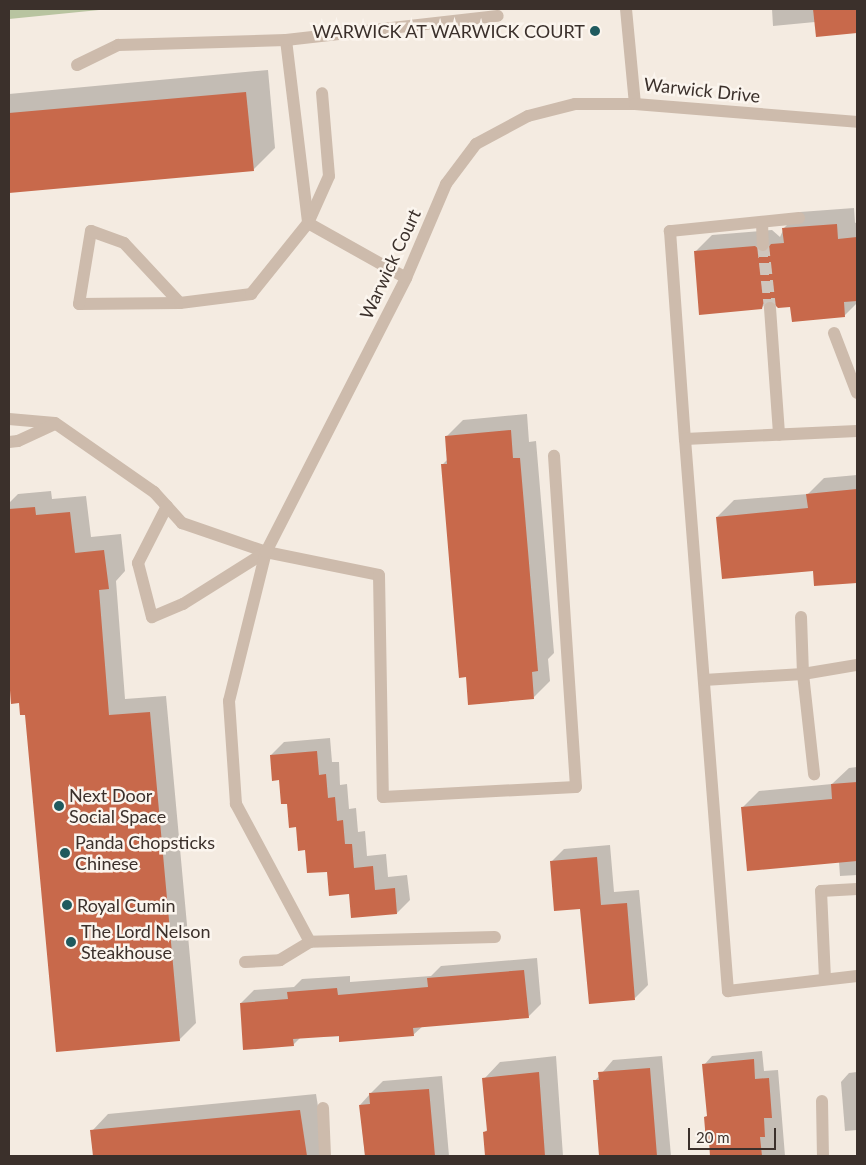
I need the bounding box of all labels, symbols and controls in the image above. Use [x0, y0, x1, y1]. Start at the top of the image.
place label: WARWICK AT WARWICK COURT [311, 20, 585, 42]
marker: WARWICK AT WARWICK COURT [589, 25, 601, 37]
street label: Warwick Drive [643, 73, 761, 107]
street label: Warwick Court [355, 206, 425, 322]
place label: Next Door Social Space [69, 785, 166, 828]
marker: Next Door Social Space [53, 800, 65, 812]
place label: Panda Chopsticks Chinese [75, 832, 215, 874]
marker: Panda Chopsticks Chinese [59, 847, 71, 859]
place label: Royal Cumin [77, 894, 176, 916]
marker: Royal Cumin [61, 899, 73, 911]
place label: The Lord Nelson Steakhouse [81, 921, 211, 964]
marker: The Lord Nelson Steakhouse [65, 936, 77, 948]
scale bar [691, 1118, 778, 1150]
text: 20 m [696, 1128, 730, 1146]

